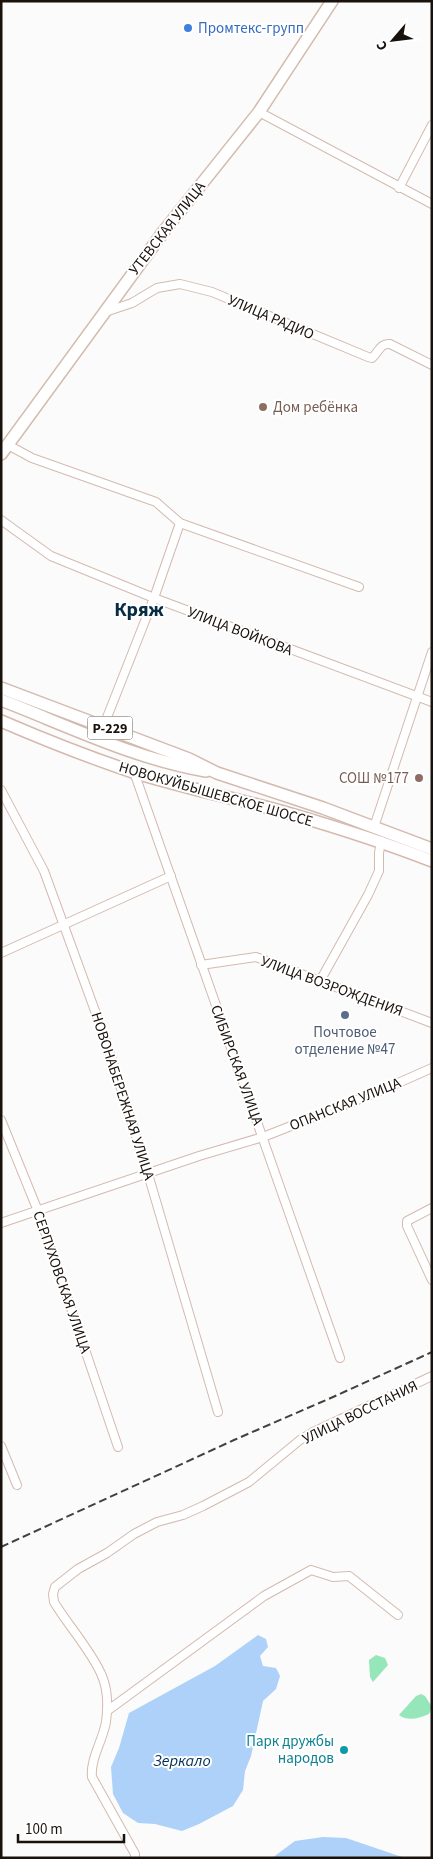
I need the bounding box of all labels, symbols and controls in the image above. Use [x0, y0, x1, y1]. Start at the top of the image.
north arrow [368, 15, 418, 65]
place label: Промтекс-групп [198, 18, 304, 39]
marker: Промтекс-групп [182, 22, 194, 34]
text: С [372, 37, 393, 54]
street label: УТЕВСКАЯ УЛИЦА [124, 176, 211, 279]
street label: УЛИЦА РАДИО [224, 290, 317, 345]
place label: Дом ребёнка [273, 397, 358, 418]
marker: Дом ребёнка [257, 401, 269, 413]
district label: Кряж [114, 596, 165, 624]
street label: УЛИЦА ВОЙКОВА [184, 602, 296, 661]
road number: Р-229 [88, 716, 132, 740]
street label: НОВОКУЙБЫШЕВСКОЕ ШОССЕ [116, 757, 315, 832]
place label: СОШ №177 [339, 768, 409, 789]
marker: СОШ №177 [413, 772, 425, 784]
street label: УЛИЦА ВОЗРОЖДЕНИЯ [258, 951, 406, 1022]
street label: СИБИРСКАЯ УЛИЦА [205, 1002, 268, 1129]
street label: НОВОНАБЕРЕЖНАЯ УЛИЦА [85, 1009, 160, 1184]
marker: Почтовое отделение №47 [339, 1009, 351, 1021]
place label: Почтовое отделение №47 [295, 1022, 395, 1060]
street label: ОПАНСКАЯ УЛИЦА [286, 1072, 405, 1136]
street label: СЕРПУХОВСКАЯ УЛИЦА [27, 1208, 96, 1357]
street label: УЛИЦА ВОССТАНИЯ [299, 1375, 421, 1450]
place label: Парк дружбы народов [246, 1731, 334, 1769]
marker: Парк дружбы народов [338, 1744, 350, 1756]
water label: Зеркало [153, 1750, 211, 1772]
scale bar [18, 1812, 124, 1844]
text: 100 m [25, 1819, 63, 1840]

